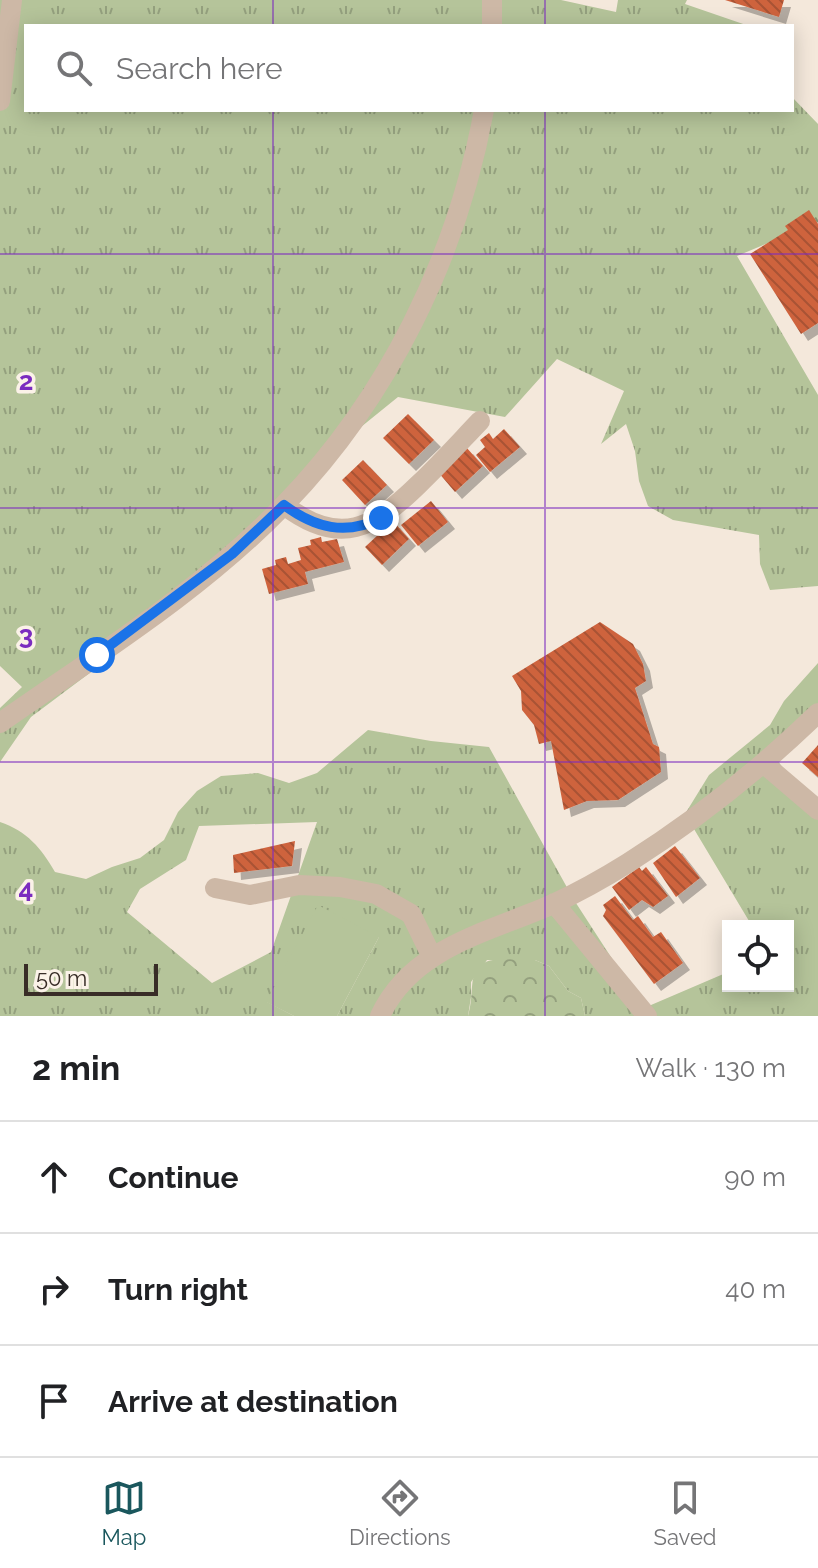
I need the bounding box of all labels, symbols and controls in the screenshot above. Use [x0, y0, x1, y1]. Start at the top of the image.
search box [24, 24, 794, 112]
icon: search [52, 46, 96, 90]
text: Search here [116, 51, 283, 86]
text: 2 [19, 366, 33, 396]
route end [363, 500, 399, 536]
text: 3 [19, 620, 33, 650]
route start [79, 637, 115, 673]
text: 4 [19, 874, 33, 904]
map controls [722, 920, 794, 992]
button: locate [722, 920, 794, 992]
scale bar [24, 960, 158, 996]
text: 50 m [36, 965, 87, 991]
text: 2 min [32, 1048, 120, 1088]
text: Walk · 130 m [636, 1053, 786, 1083]
icon: ahead [32, 1155, 76, 1199]
text: Continue [108, 1160, 239, 1195]
text: 90 m [724, 1162, 786, 1192]
icon: right [32, 1267, 76, 1311]
text: Turn right [108, 1272, 248, 1307]
text: 40 m [725, 1274, 786, 1304]
icon: arrive [32, 1379, 76, 1423]
text: Arrive at destination [108, 1384, 398, 1419]
tab: Map [101, 1476, 146, 1550]
tab: Directions [349, 1476, 451, 1550]
tab: Saved [654, 1476, 717, 1550]

